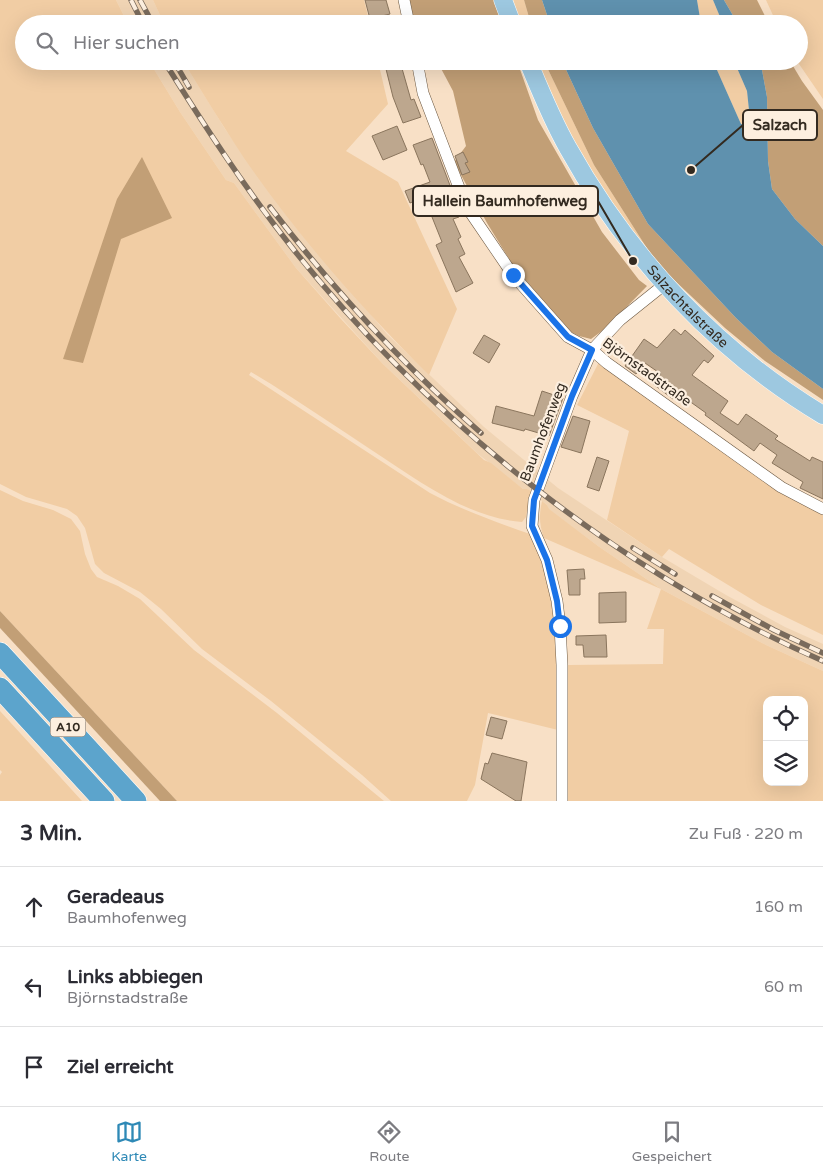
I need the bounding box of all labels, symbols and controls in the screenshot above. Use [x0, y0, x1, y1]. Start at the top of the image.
search box [15, 15, 808, 70]
icon: search [33, 29, 61, 57]
text: Hier suchen [73, 32, 180, 54]
callout: Salzach [743, 110, 817, 140]
text: Salzach [753, 116, 807, 134]
callout: Hallein Baumhofenweg [413, 186, 598, 216]
text: Hallein Baumhofenweg [423, 192, 587, 211]
street label: Salzachtalstraße [644, 261, 732, 351]
route end [502, 264, 525, 287]
street label: Björnstadstraße [599, 334, 695, 410]
street label: Baumhofenweg [516, 380, 570, 484]
route start [549, 615, 572, 638]
map controls [763, 696, 808, 786]
button: locate [763, 696, 808, 741]
road number: A10 [50, 718, 86, 736]
button: layers [763, 741, 808, 786]
text: 3 Min. [20, 821, 82, 846]
text: Zu Fuß · 220 m [689, 824, 803, 844]
text: Geradeaus [67, 886, 164, 908]
icon: ahead [20, 893, 48, 921]
text: 160 m [754, 897, 803, 917]
text: Baumhofenweg [67, 908, 187, 928]
text: Links abbiegen [67, 966, 203, 988]
icon: left [20, 973, 48, 1001]
text: 60 m [764, 977, 803, 997]
text: Björnstadstraße [67, 988, 188, 1008]
icon: arrive [20, 1053, 48, 1081]
text: Ziel erreicht [67, 1056, 174, 1078]
tab: Karte [111, 1118, 147, 1165]
tab: Route [369, 1118, 409, 1165]
tab: Gespeichert [632, 1118, 712, 1165]

